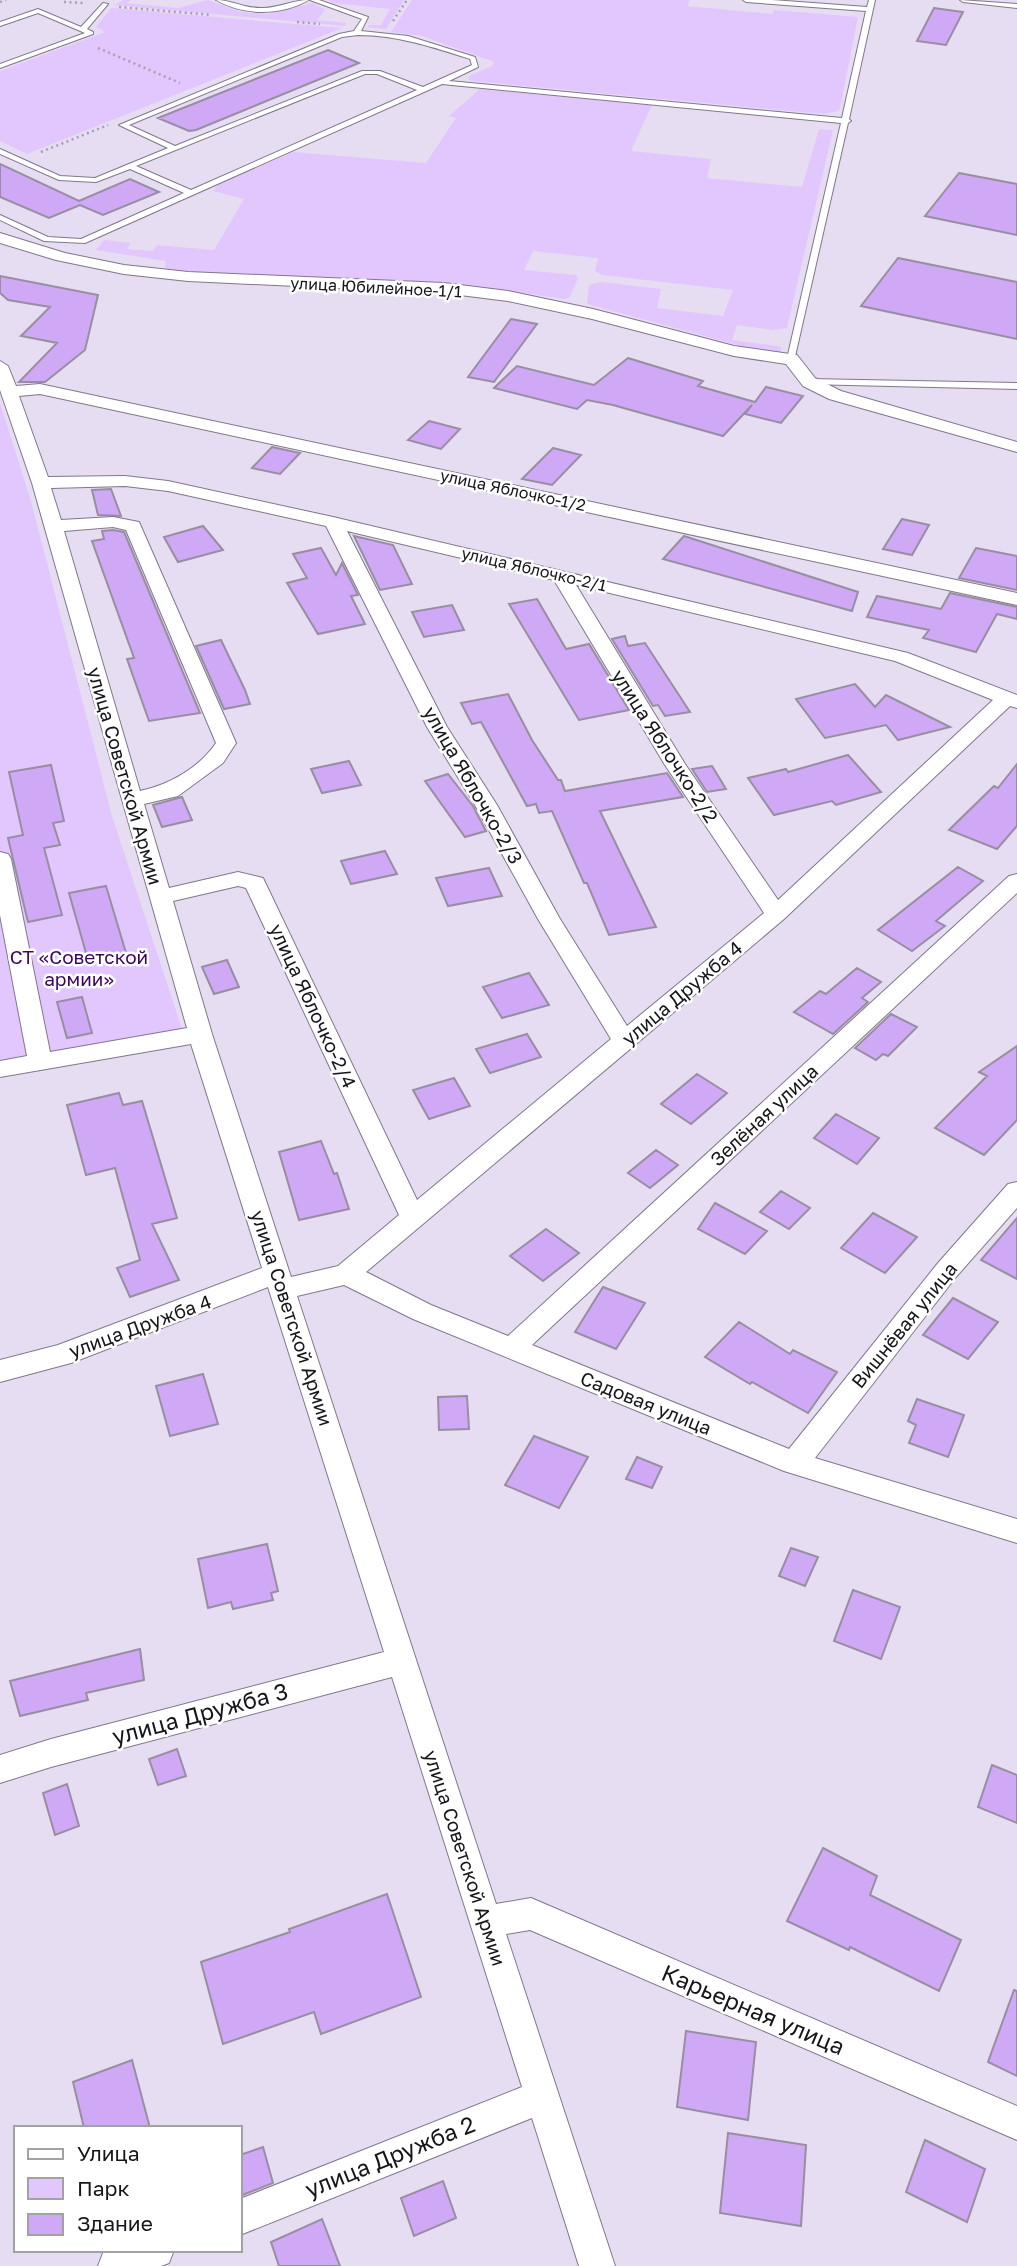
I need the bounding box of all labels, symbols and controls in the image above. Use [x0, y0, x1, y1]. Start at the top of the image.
street label: улица Юбилейное-1/1 [290, 273, 462, 301]
street label: улица Яблочко-1/2 [438, 465, 588, 515]
street label: улица Яблочко-2/1 [459, 543, 609, 595]
street label: улица Советской Армии [83, 664, 168, 887]
street label: улица Яблочко-2/2 [607, 665, 724, 827]
street label: улица Яблочко-2/3 [419, 702, 528, 868]
street label: улица Яблочко-2/4 [265, 920, 362, 1092]
street label: улица Дружба 4 [617, 936, 746, 1050]
park label: СТ «Советской армии» [10, 945, 148, 990]
street label: Зелёная улица [705, 1059, 822, 1170]
street label: улица Советской Армии [247, 1207, 338, 1429]
street label: Вишнёвая улица [846, 1257, 961, 1392]
street label: улица Дружба 4 [65, 1289, 214, 1362]
street label: Садовая улица [577, 1366, 715, 1439]
street label: улица Дружба 3 [109, 1676, 291, 1750]
street label: улица Советской Армии [420, 1747, 511, 1969]
street label: Карьерная улица [658, 1958, 849, 2060]
street label: улица Дружба 2 [301, 2109, 479, 2203]
legend [14, 2126, 242, 2252]
text: Улица [77, 2140, 140, 2166]
text: Парк [77, 2175, 130, 2201]
text: Здание [77, 2210, 153, 2236]

